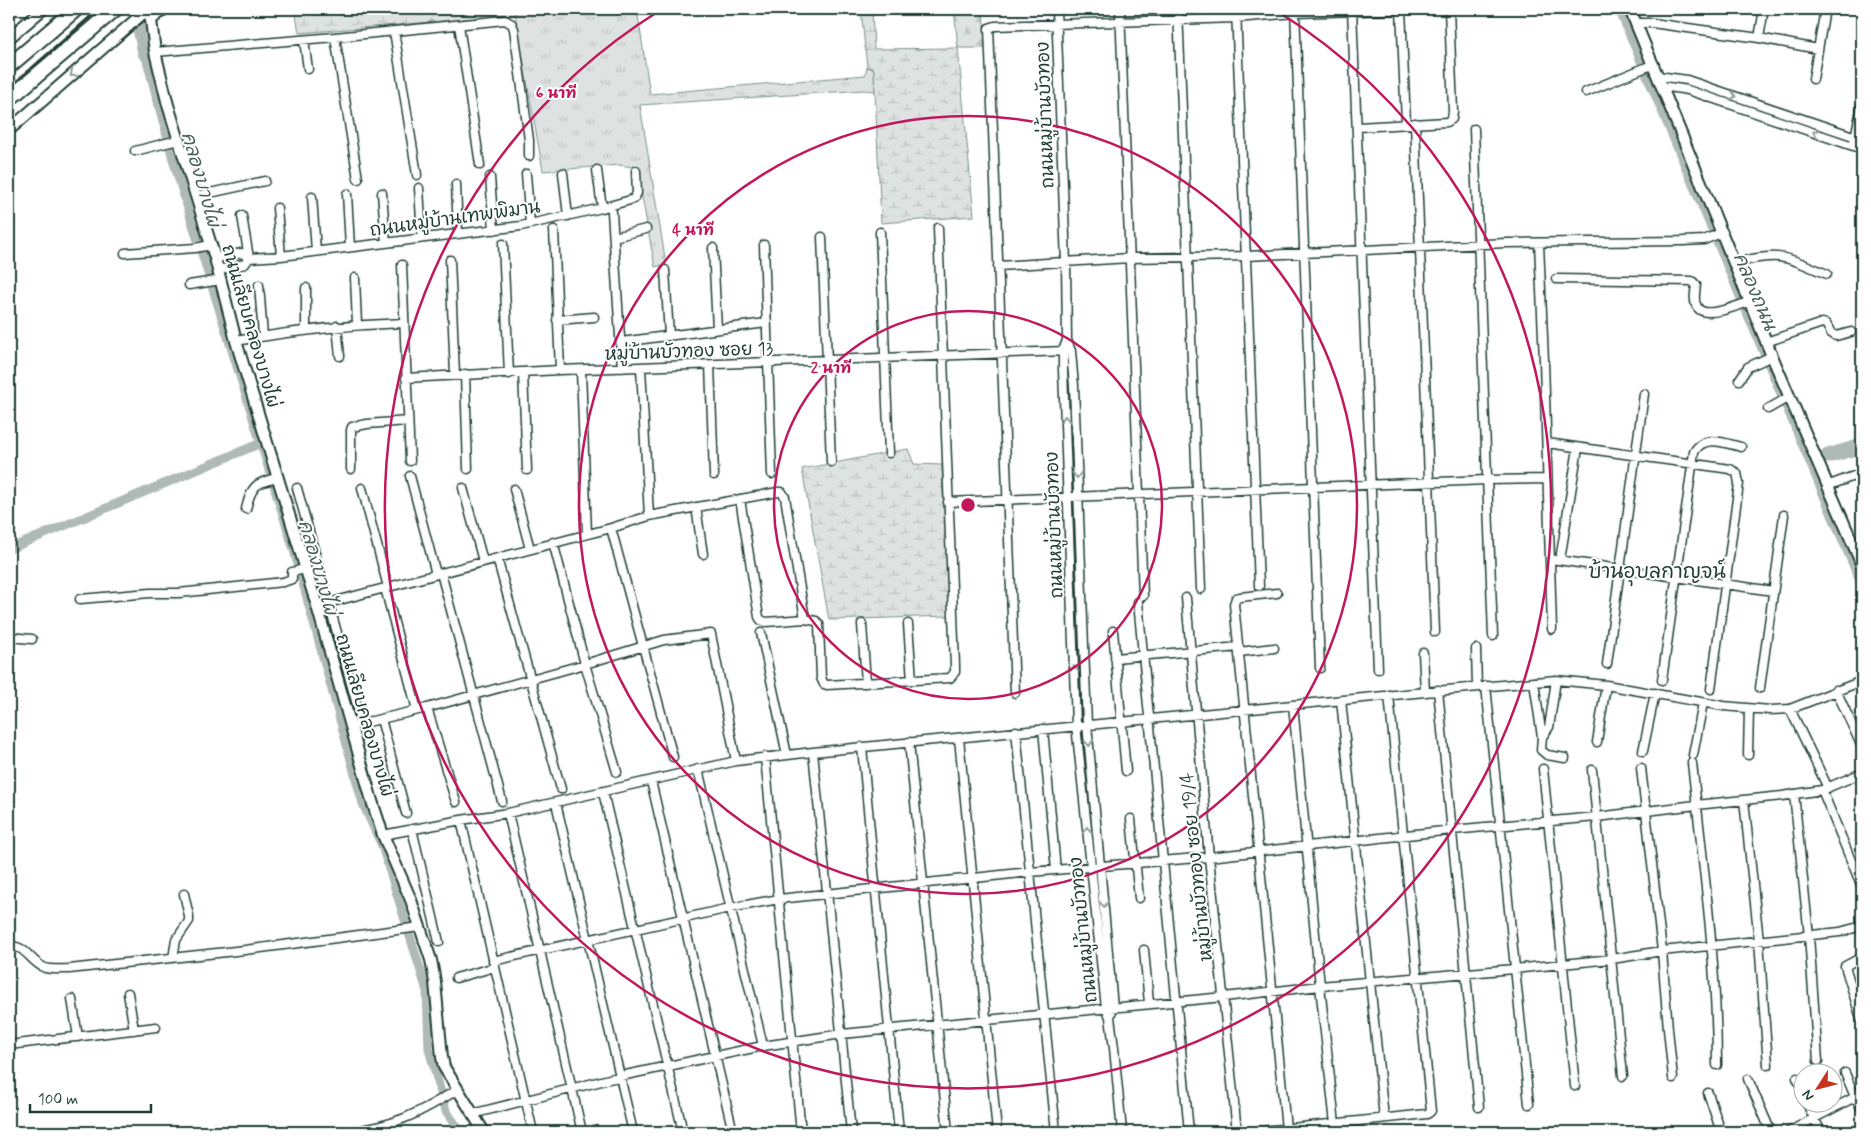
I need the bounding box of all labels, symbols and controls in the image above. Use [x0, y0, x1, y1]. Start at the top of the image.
street label: ถนนหมู่บ้านบัวทอง [1030, 41, 1062, 189]
one-way arrow [70, 68, 79, 77]
text: 6 นาที [536, 83, 577, 104]
one-way arrow [1729, 90, 1737, 100]
water label: คลองบางไผ่ [175, 129, 228, 234]
one-way arrow [1812, 129, 1821, 139]
street label: ถนนหมู่บ้านเทพพิมาน [368, 194, 542, 244]
text: 4 นาที [672, 220, 714, 241]
street label: ถนนเลียบคลองบางไผ่ [215, 241, 287, 411]
water label: คลองถนน [1727, 249, 1783, 335]
street label: หมู่บ้านบัวทอง ซอย 13 [604, 336, 774, 368]
text: 2 นาที [811, 358, 851, 379]
one-way arrow [1060, 414, 1070, 422]
street label: ถนนหมู่บ้านบัวทอง [1039, 451, 1071, 599]
one-way arrow [1072, 472, 1083, 480]
centre of rings [959, 496, 977, 514]
water label: คลองบางไผ่ [292, 517, 345, 622]
district label: บ้านอุบลกาญจน์ [1588, 558, 1726, 587]
street label: ถนนเลียบคลองบางไผ่ [329, 630, 401, 800]
one-way arrow [1069, 664, 1080, 672]
one-way arrow [1083, 739, 1094, 747]
street label: หมู่บ้านบัวทอง ซอย 19/4 [1174, 771, 1220, 963]
one-way arrow [1082, 826, 1093, 834]
street label: ถนนหมู่บ้านบัวทอง [1063, 856, 1105, 1004]
one-way arrow [1098, 901, 1109, 909]
north arrow [1794, 1064, 1844, 1114]
scale bar [30, 1081, 151, 1113]
text: N [1798, 1086, 1818, 1104]
text: 100 m [38, 1090, 78, 1110]

